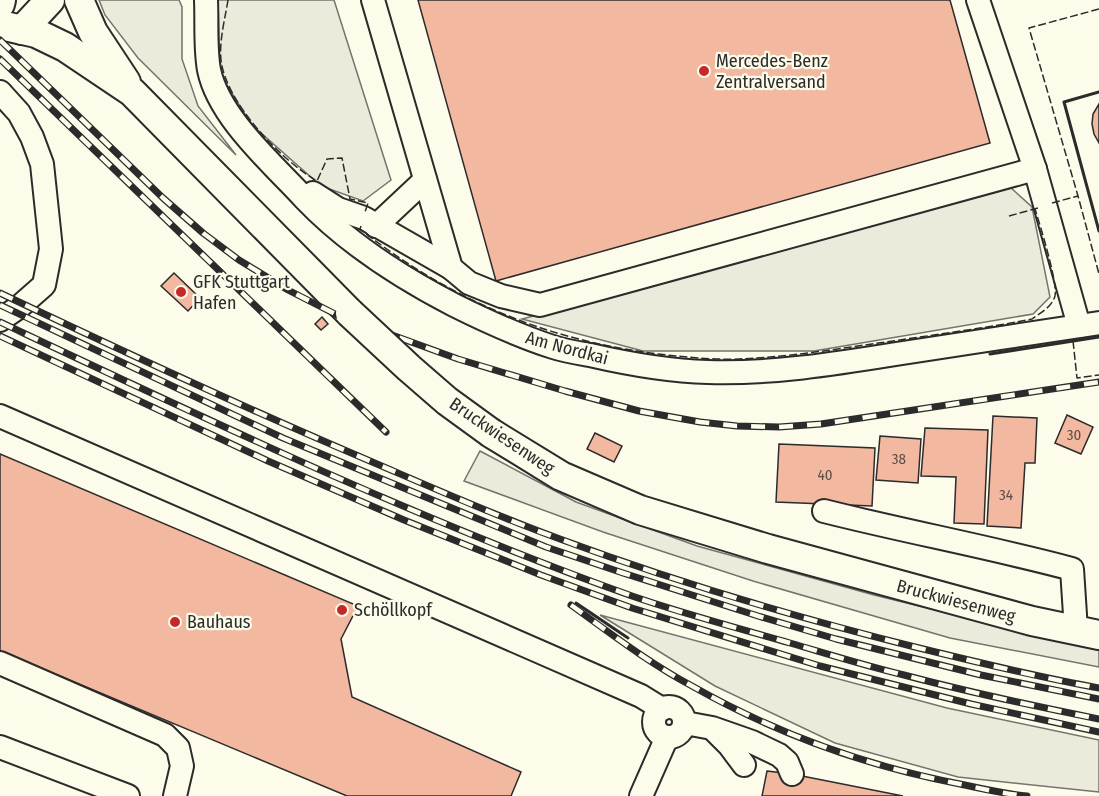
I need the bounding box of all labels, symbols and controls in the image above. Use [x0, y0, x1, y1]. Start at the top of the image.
place label: Mercedes-Benz Zentralversand [716, 50, 828, 93]
marker: Mercedes-Benz Zentralversand [697, 64, 711, 78]
place label: GFK Stuttgart Hafen [193, 271, 290, 314]
marker: GFK Stuttgart Hafen [174, 285, 188, 299]
street label: Am Nordkai [523, 326, 611, 370]
street label: Bruckwiesenweg [445, 393, 559, 480]
house number: 30 [1067, 426, 1081, 444]
house number: 38 [892, 450, 906, 468]
house number: 40 [817, 466, 833, 484]
house number: 34 [999, 486, 1013, 504]
street label: Bruckwiesenweg [894, 575, 1018, 628]
place label: Schöllkopf [354, 599, 433, 621]
marker: Schöllkopf [335, 603, 349, 617]
place label: Bauhaus [187, 611, 251, 633]
marker: Bauhaus [168, 615, 182, 629]

